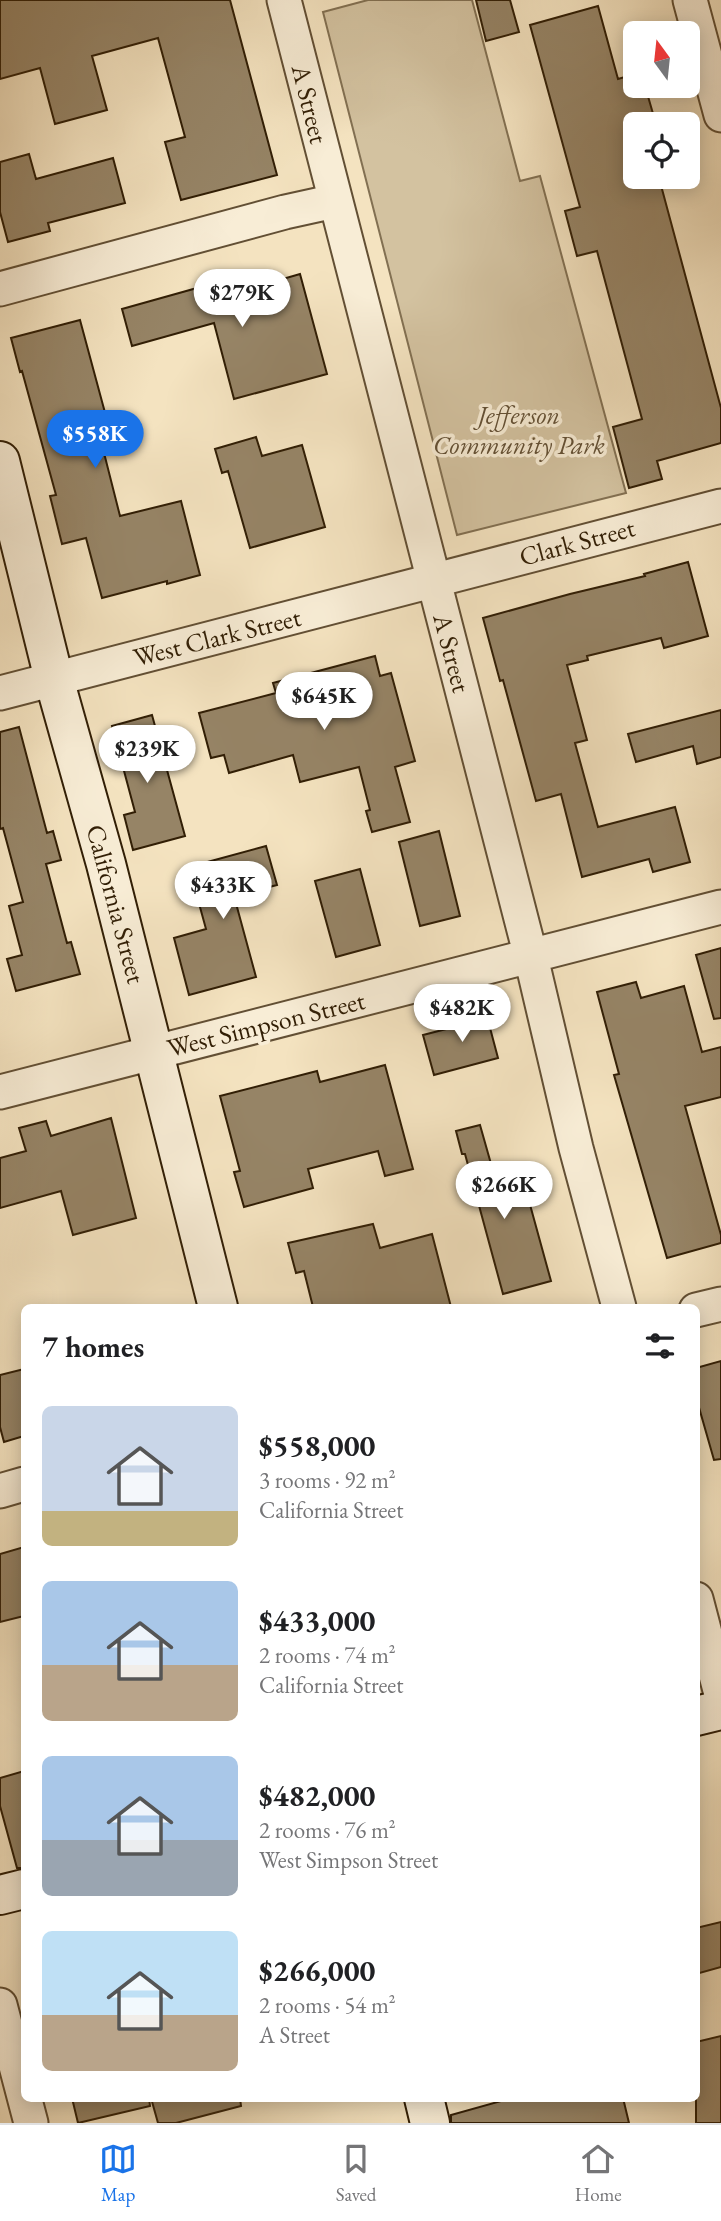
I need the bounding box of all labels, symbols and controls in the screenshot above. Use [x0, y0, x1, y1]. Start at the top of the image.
north arrow [623, 21, 700, 98]
map controls [623, 21, 700, 189]
street label: A Street [284, 60, 336, 147]
button: locate [623, 112, 700, 189]
pin: $279K [193, 270, 291, 329]
text: $279K [210, 277, 274, 307]
park label: Jefferson Community Park [433, 398, 605, 462]
pin: $558K [46, 410, 144, 470]
text: $558K [63, 418, 127, 448]
street label: Clark Street [515, 510, 639, 574]
street label: West Clark Street [130, 600, 304, 674]
street label: A Street [425, 609, 479, 696]
pin: $645K [275, 672, 373, 732]
text: $645K [292, 680, 356, 710]
pin: $239K [98, 726, 196, 785]
text: $239K [115, 733, 179, 763]
street label: California Street [78, 821, 154, 987]
pin: $433K [174, 862, 272, 921]
text: $433K [191, 869, 255, 899]
street label: West Simpson Street [164, 983, 368, 1065]
pin: $482K [413, 984, 511, 1044]
text: $482K [430, 992, 494, 1022]
pin: $266K [455, 1162, 553, 1221]
text: $266K [472, 1169, 536, 1199]
text: 7 homes [42, 1327, 144, 1366]
icon: filters [641, 1327, 679, 1365]
text: $558,000 [259, 1426, 375, 1465]
icon: home [98, 1434, 182, 1518]
text: 3 rooms · 92 m² [259, 1465, 396, 1495]
text: California Street [259, 1495, 404, 1525]
text: $433,000 [259, 1601, 375, 1640]
icon: home [98, 1609, 182, 1693]
text: 2 rooms · 74 m² [259, 1640, 396, 1670]
text: California Street [259, 1670, 404, 1700]
text: $482,000 [259, 1776, 375, 1815]
icon: home [98, 1784, 182, 1868]
text: 2 rooms · 76 m² [259, 1815, 396, 1845]
text: West Simpson Street [259, 1845, 438, 1875]
text: $266,000 [259, 1951, 375, 1990]
icon: home [98, 1959, 182, 2043]
text: 2 rooms · 54 m² [259, 1990, 396, 2020]
text: A Street [259, 2020, 330, 2050]
tab: Map [99, 2140, 137, 2207]
tab: Saved [336, 2140, 376, 2207]
tab: Home [575, 2140, 622, 2207]

